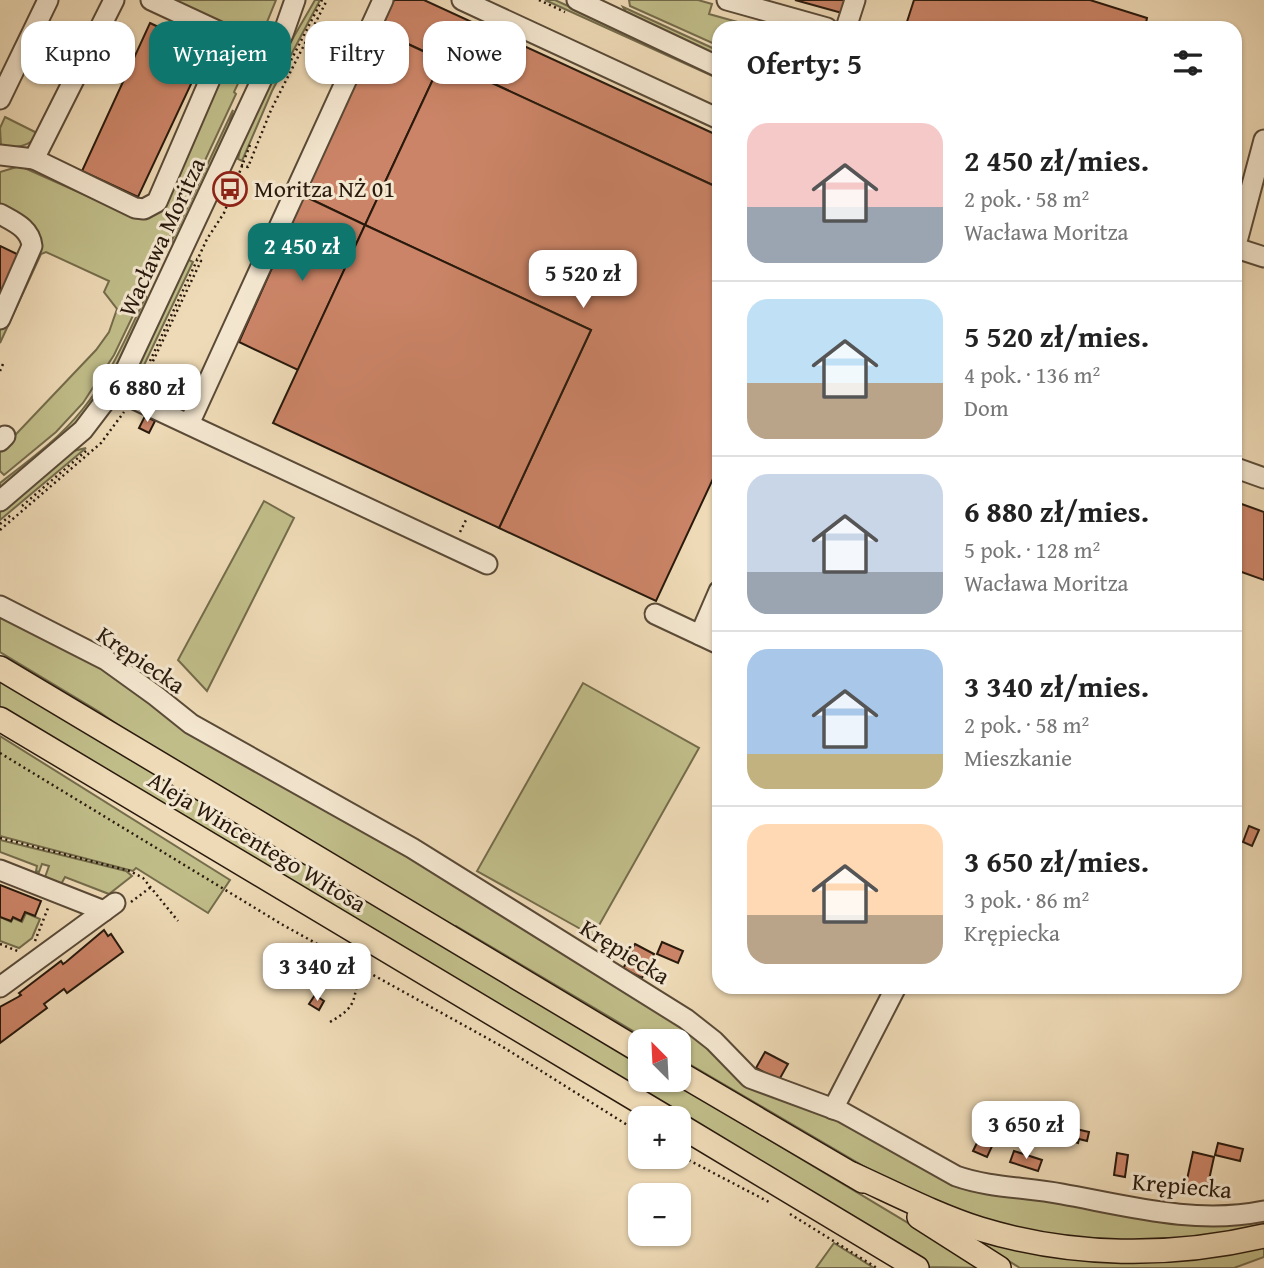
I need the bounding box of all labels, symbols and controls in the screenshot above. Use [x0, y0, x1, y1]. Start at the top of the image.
chip: Kupno [21, 21, 135, 84]
chip: Wynajem [149, 21, 291, 84]
chip: Filtry [305, 21, 409, 84]
chip: Nowe [423, 21, 526, 84]
text: Oferty: 5 [747, 41, 862, 85]
icon: filters [1169, 44, 1207, 82]
text: 2 450 zł/mies. [964, 138, 1149, 182]
street label: Wacława Moritza [109, 151, 214, 322]
icon: home [803, 151, 887, 235]
bus stop icon: Moritza NŻ 01 [211, 170, 249, 208]
place label: Moritza NŻ 01 [254, 171, 395, 206]
text: 2 pok. · 58 m² [964, 182, 1089, 215]
text: Wacława Moritza [964, 215, 1128, 248]
pin: 2 450 zł [230, 224, 374, 283]
text: 2 450 zł [264, 229, 340, 262]
pin: 5 520 zł [511, 250, 655, 310]
text: 5 520 zł [545, 256, 621, 289]
text: 5 520 zł/mies. [964, 314, 1149, 358]
icon: home [803, 327, 887, 411]
text: 4 pok. · 136 m² [964, 358, 1100, 391]
pin: 6 880 zł [75, 364, 219, 424]
text: 6 880 zł [109, 370, 185, 403]
text: Dom [964, 391, 1009, 424]
text: 6 880 zł/mies. [964, 489, 1149, 533]
icon: home [803, 502, 887, 586]
text: 5 pok. · 128 m² [964, 533, 1100, 566]
text: Wacława Moritza [964, 566, 1128, 599]
street label: Krępiecka [90, 617, 193, 702]
text: 3 340 zł/mies. [964, 664, 1149, 708]
icon: home [803, 677, 887, 761]
text: 2 pok. · 58 m² [964, 708, 1089, 741]
text: Mieszkanie [964, 741, 1072, 774]
street label: Aleja Wincentego Witosa [141, 762, 374, 921]
text: 3 650 zł/mies. [964, 839, 1149, 883]
icon: home [803, 852, 887, 936]
text: 3 pok. · 86 m² [964, 883, 1089, 916]
street label: Krępiecka [574, 910, 678, 993]
text: Krępiecka [964, 916, 1060, 949]
pin: 3 340 zł [245, 944, 389, 1003]
text: 3 340 zł [279, 949, 355, 982]
north arrow [628, 1029, 691, 1092]
map controls [628, 1029, 691, 1246]
pin: 3 650 zł [954, 1102, 1098, 1161]
button: + [628, 1106, 691, 1169]
text: 3 650 zł [988, 1107, 1064, 1140]
street label: Krępiecka [1131, 1164, 1234, 1207]
button: − [628, 1183, 691, 1246]

